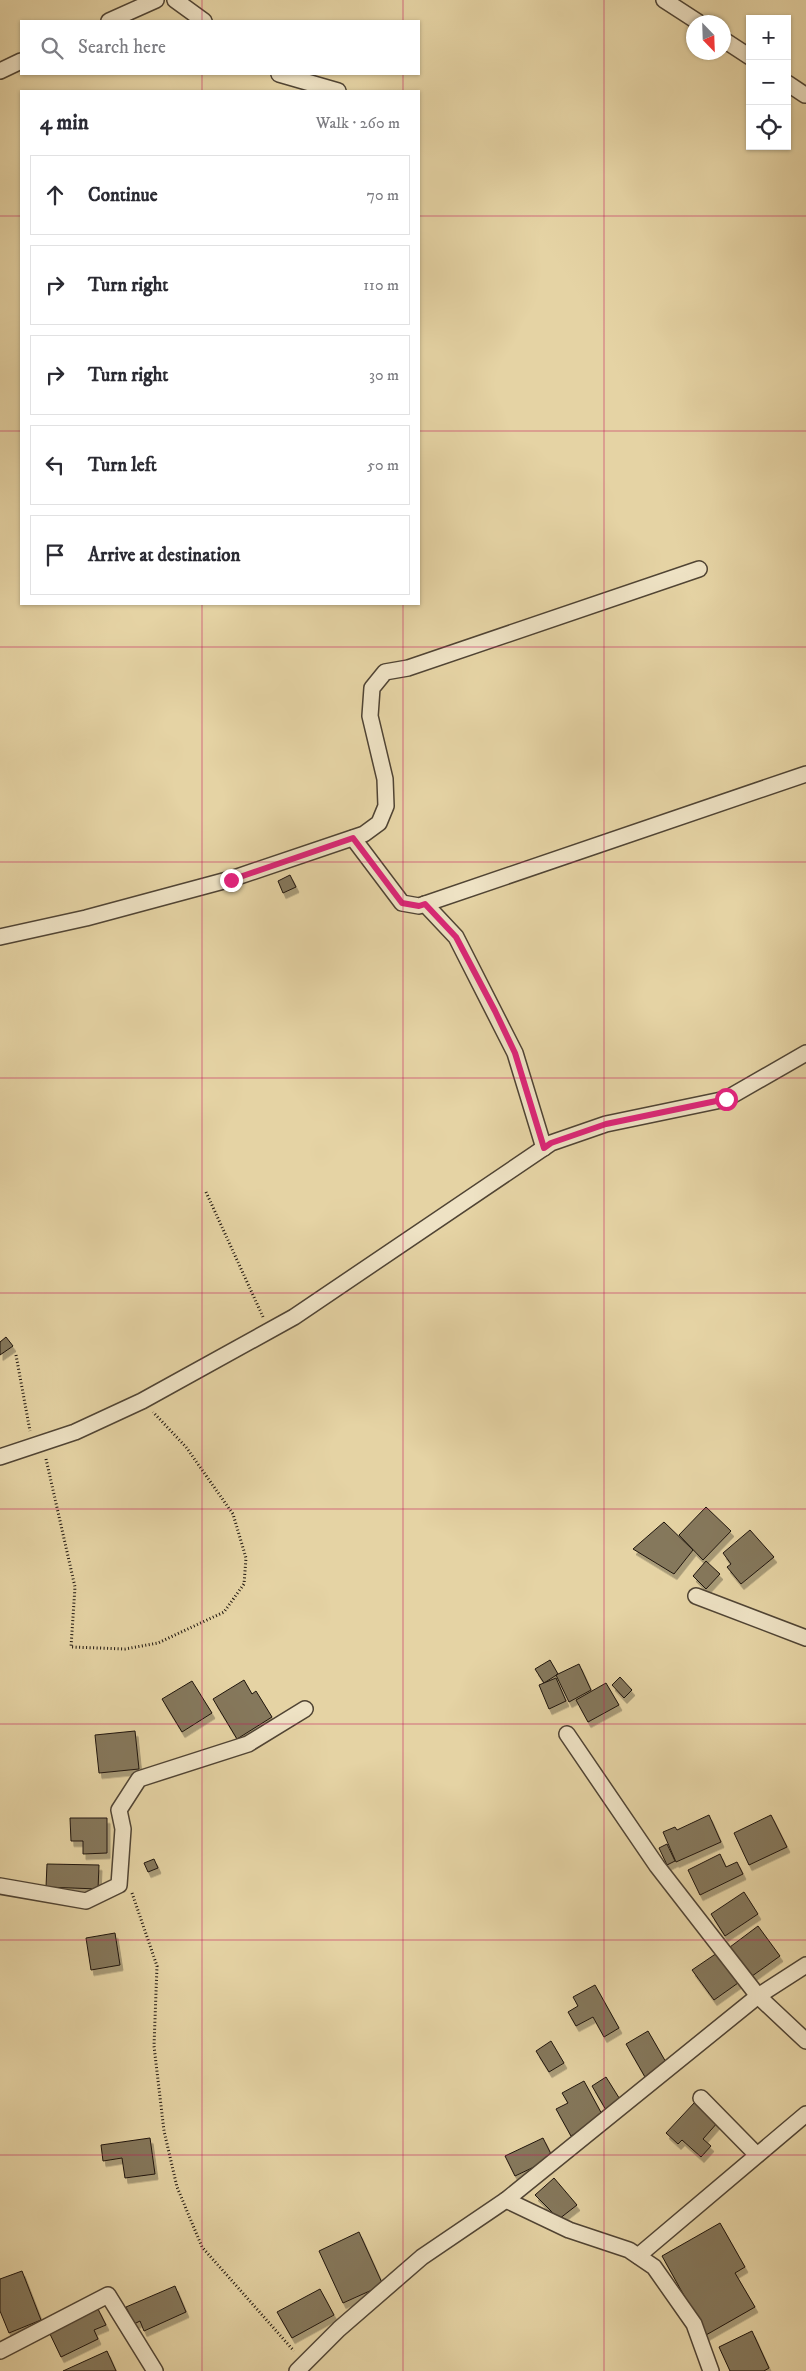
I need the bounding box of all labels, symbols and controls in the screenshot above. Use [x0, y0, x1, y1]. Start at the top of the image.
north arrow [686, 15, 731, 60]
map controls [746, 15, 791, 150]
button: + [746, 15, 791, 60]
search box [20, 20, 420, 75]
icon: search [38, 34, 66, 62]
text: Search here [78, 36, 166, 59]
button: − [746, 60, 791, 105]
button: locate [746, 105, 791, 150]
text: 4 min [40, 110, 89, 136]
text: Walk · 260 m [316, 113, 400, 133]
icon: ahead [41, 181, 69, 209]
text: Continue [88, 184, 158, 207]
text: 70 m [367, 185, 399, 205]
icon: right [41, 271, 69, 299]
text: Turn right [88, 274, 168, 297]
text: 110 m [363, 275, 399, 295]
icon: right [41, 361, 69, 389]
text: Turn right [88, 364, 168, 387]
text: 30 m [369, 365, 399, 385]
icon: left [41, 451, 69, 479]
text: Turn left [88, 454, 157, 477]
text: 50 m [367, 455, 399, 475]
icon: arrive [41, 541, 69, 569]
text: Arrive at destination [88, 544, 240, 567]
route end [220, 869, 243, 892]
route start [715, 1088, 738, 1111]

